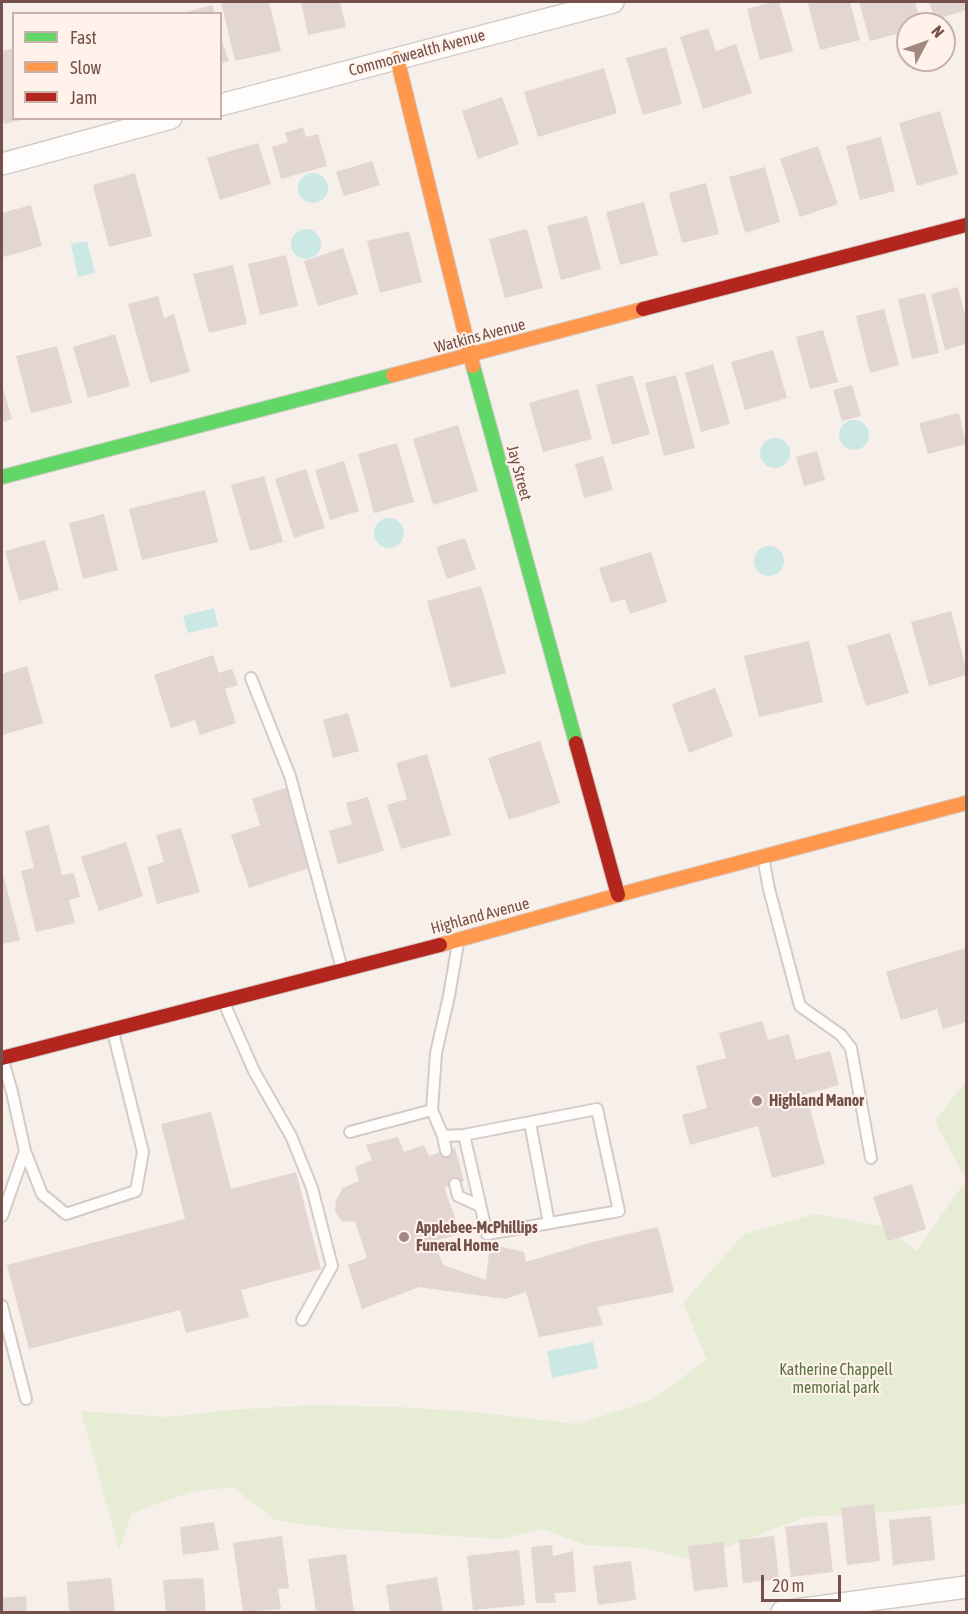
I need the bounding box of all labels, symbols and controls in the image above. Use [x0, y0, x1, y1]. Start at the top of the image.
legend [12, 12, 222, 120]
north arrow [896, 12, 956, 72]
text: N [928, 22, 948, 41]
street label: Commonwealth Avenue [347, 26, 487, 80]
text: Fast [70, 27, 97, 48]
text: Slow [70, 57, 101, 78]
text: Jam [70, 87, 97, 108]
street label: Watkins Avenue [432, 315, 528, 357]
street label: Jay Street [502, 443, 536, 503]
street label: Highland Avenue [429, 894, 531, 938]
place label: Highland Manor [769, 1091, 864, 1111]
marker: Highland Manor [750, 1094, 764, 1108]
place label: Applebee-McPhillips Funeral Home [416, 1218, 538, 1256]
marker: Applebee-McPhillips Funeral Home [397, 1230, 411, 1244]
park label: Katherine Chappell memorial park [779, 1360, 893, 1398]
scale bar [764, 1563, 844, 1601]
text: 20 m [772, 1575, 804, 1596]

